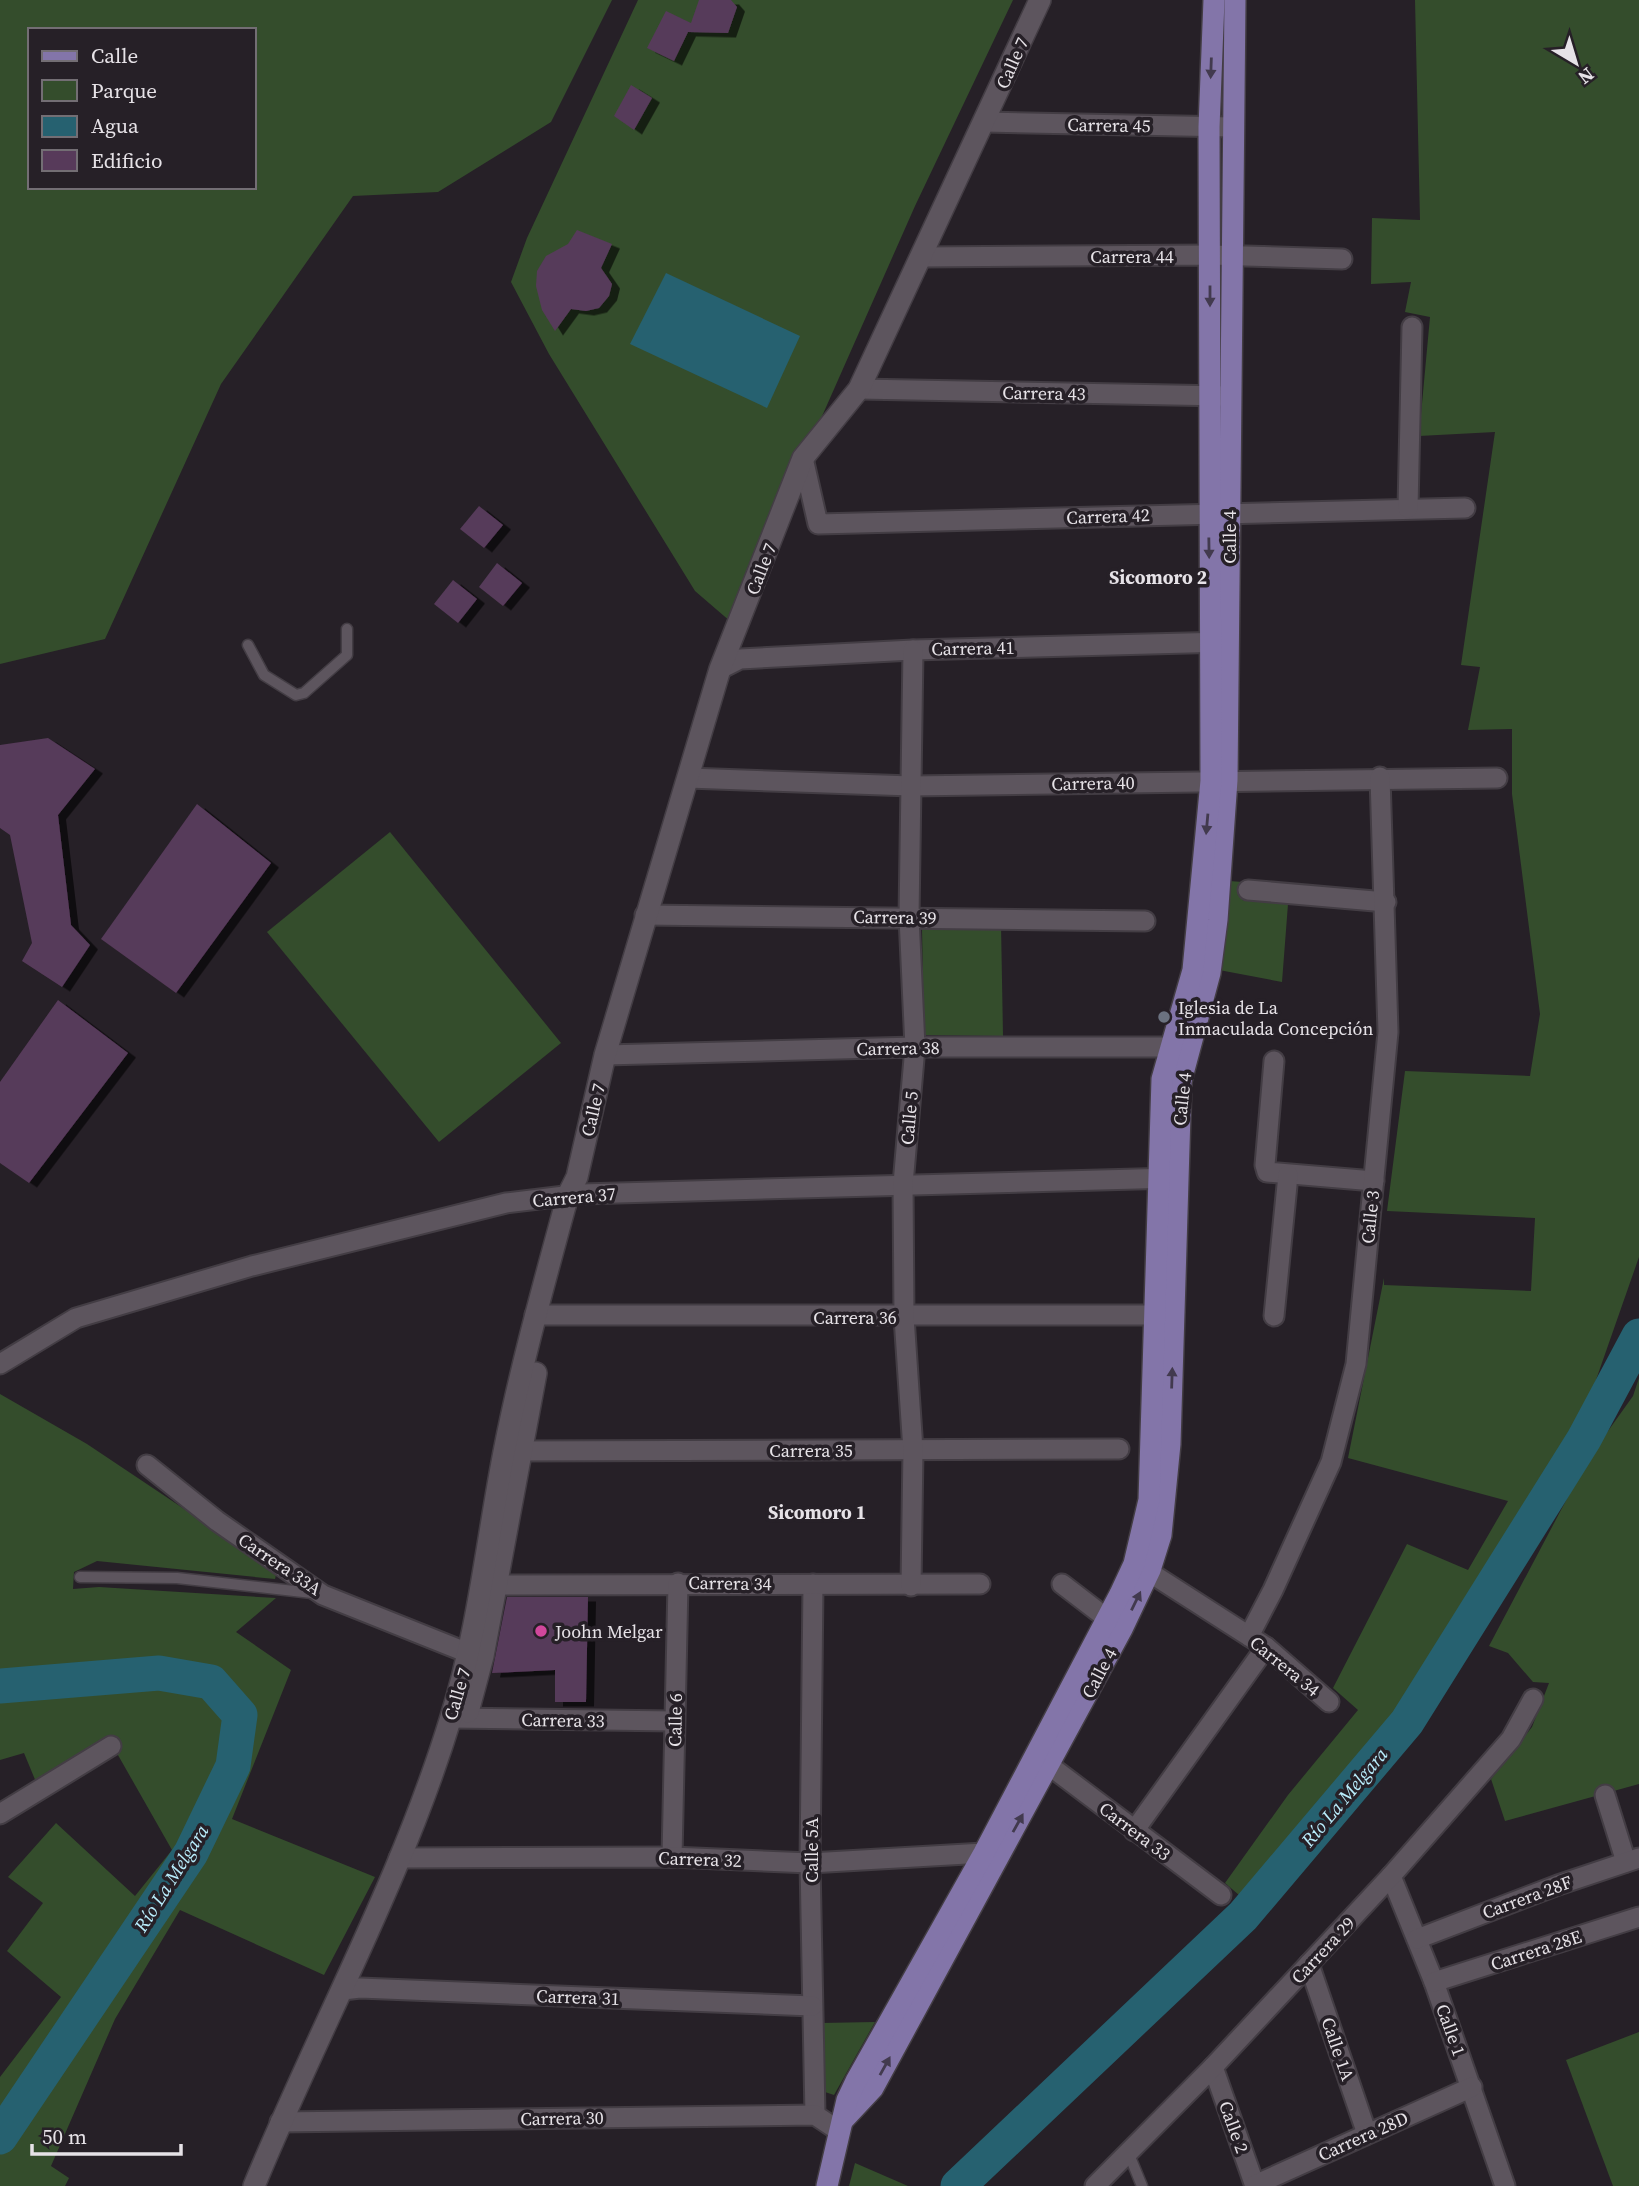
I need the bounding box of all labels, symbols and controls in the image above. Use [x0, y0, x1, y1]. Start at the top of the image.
legend [28, 28, 256, 189]
north arrow [1541, 28, 1611, 98]
street label: Calle 7 [990, 33, 1034, 93]
text: Calle [91, 41, 138, 70]
one-way arrow [1206, 57, 1217, 79]
text: N [1573, 62, 1600, 91]
text: Parque [91, 76, 157, 105]
text: Agua [91, 111, 139, 140]
street label: Carrera 45 [1067, 112, 1151, 138]
text: Edificio [91, 146, 163, 175]
street label: Carrera 44 [1090, 244, 1174, 269]
one-way arrow [1204, 285, 1216, 307]
street label: Carrera 43 [1002, 380, 1086, 406]
street label: Carrera 42 [1066, 502, 1150, 530]
street label: Calle 4 [1217, 510, 1242, 564]
one-way arrow [1203, 537, 1214, 559]
street label: Calle 7 [740, 539, 782, 599]
district label: Sicomoro 2 [1109, 564, 1207, 590]
street label: Carrera 41 [931, 635, 1015, 661]
street label: Carrera 40 [1051, 770, 1135, 796]
one-way arrow [1201, 813, 1212, 835]
street label: Carrera 39 [853, 904, 937, 930]
place label: Iglesia de La Inmaculada Concepción [1178, 995, 1373, 1041]
marker: Iglesia de La Inmaculada Concepción [1156, 1009, 1172, 1025]
street label: Carrera 38 [856, 1035, 940, 1061]
street label: Calle 4 [1167, 1071, 1197, 1127]
street label: Calle 7 [575, 1081, 611, 1139]
street label: Calle 5 [894, 1090, 924, 1146]
street label: Carrera 37 [531, 1181, 617, 1213]
street label: Calle 3 [1355, 1189, 1385, 1245]
street label: Carrera 36 [813, 1305, 897, 1330]
one-way arrow [1166, 1367, 1178, 1389]
street label: Carrera 35 [769, 1438, 853, 1463]
district label: Sicomoro 1 [768, 1499, 866, 1525]
street label: Carrera 33A [233, 1527, 327, 1601]
street label: Carrera 34 [688, 1570, 772, 1596]
one-way arrow [1131, 1591, 1142, 1611]
place label: Joohn Melgar [554, 1619, 663, 1644]
marker: Joohn Melgar [533, 1623, 549, 1639]
street label: Carrera 34 [1245, 1630, 1325, 1702]
street label: Calle 4 [1075, 1643, 1123, 1703]
street label: Calle 7 [438, 1665, 476, 1723]
street label: Calle 6 [662, 1693, 688, 1747]
street label: Carrera 33 [521, 1707, 605, 1733]
water label: Río La Melgara [1294, 1742, 1393, 1853]
street label: Carrera 33 [1094, 1796, 1176, 1866]
one-way arrow [1012, 1814, 1024, 1833]
street label: Calle 5A [799, 1817, 824, 1883]
water label: Río La Melgara [127, 1819, 214, 1937]
street label: Carrera 32 [658, 1845, 742, 1873]
street label: Carrera 28F [1479, 1869, 1575, 1925]
street label: Carrera 29 [1285, 1911, 1361, 1989]
street label: Carrera 28E [1487, 1924, 1585, 1976]
street label: Carrera 31 [536, 1983, 620, 2011]
street label: Calle 1 [1430, 2001, 1472, 2059]
street label: Calle 1A [1316, 2014, 1361, 2084]
one-way arrow [879, 2056, 891, 2075]
street label: Calle 2 [1213, 2098, 1255, 2156]
street label: Carrera 30 [520, 2105, 604, 2131]
street label: Carrera 28D [1314, 2105, 1412, 2167]
scale bar [32, 2112, 180, 2156]
text: 50 m [42, 2122, 87, 2151]

